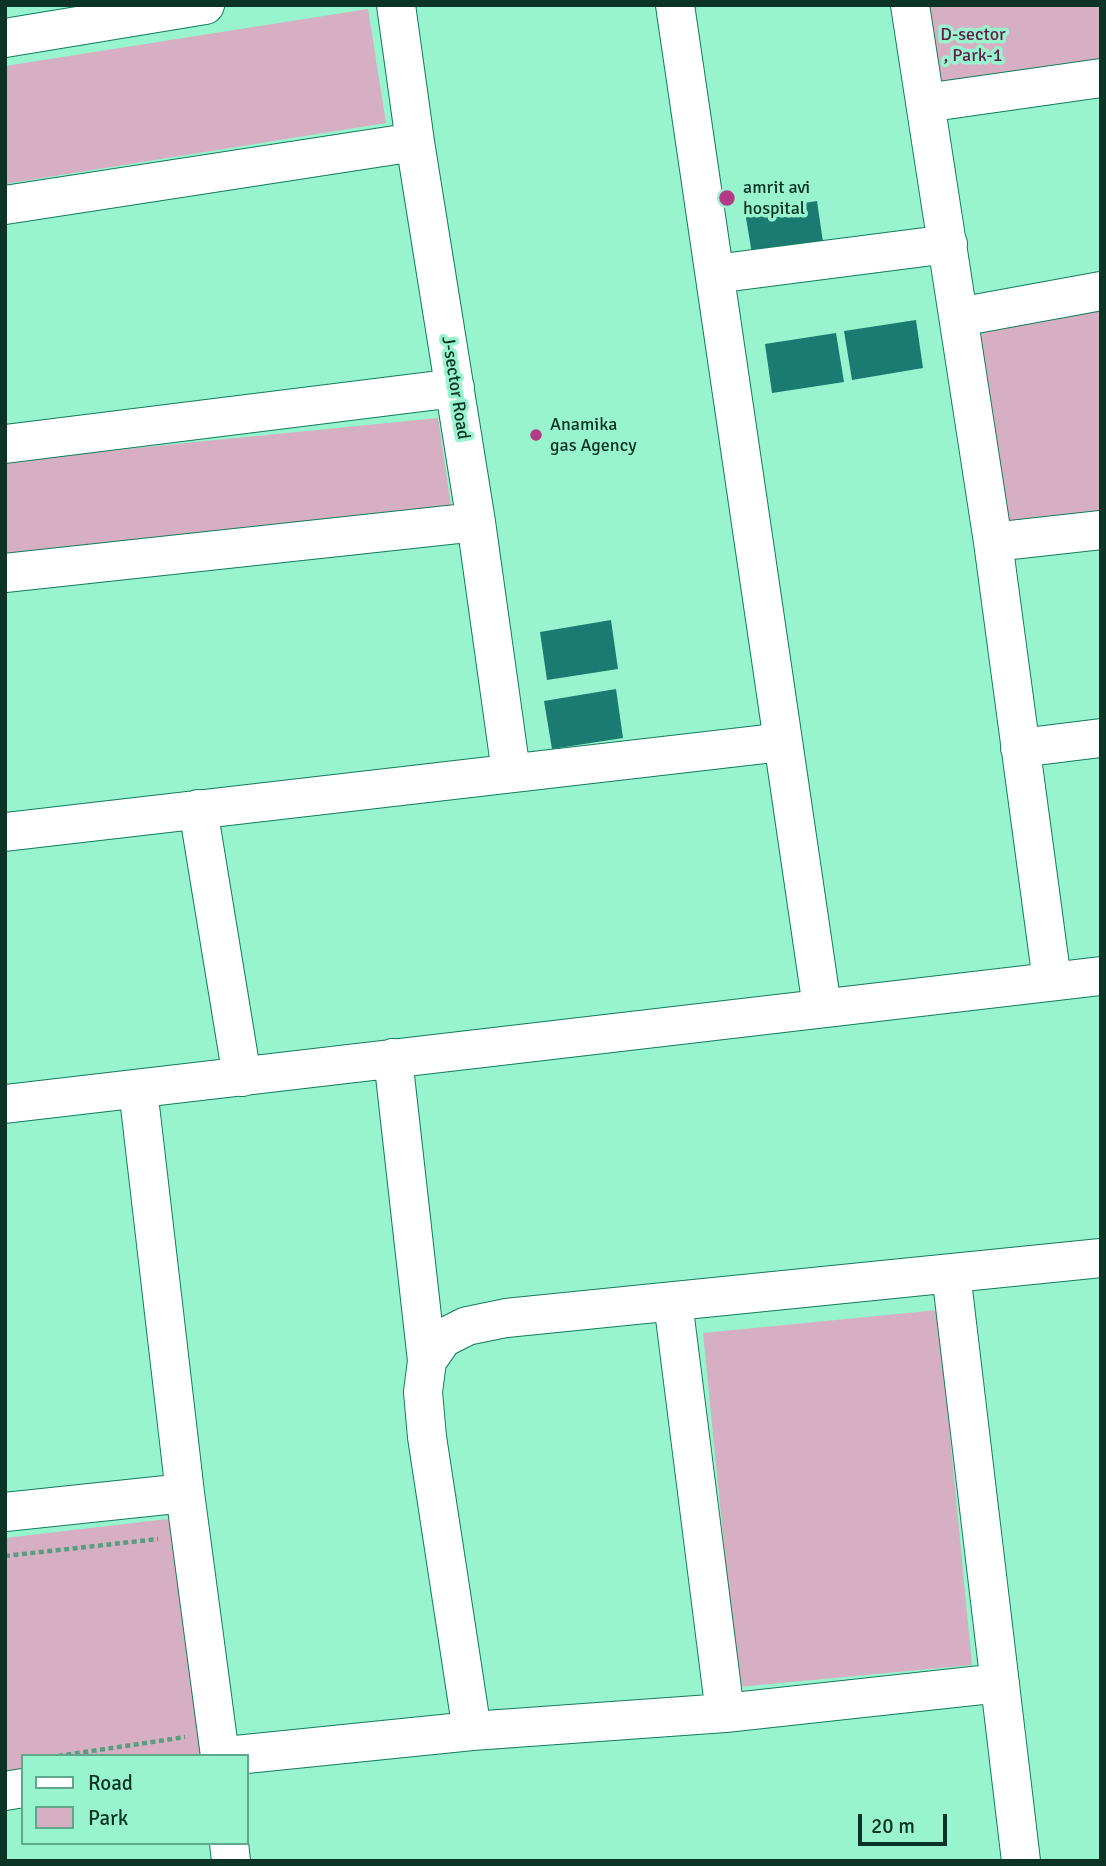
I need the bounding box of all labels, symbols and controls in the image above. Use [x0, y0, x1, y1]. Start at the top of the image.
park label: D-sector , Park-1 [940, 24, 1006, 66]
place label: amrit avi hospital [743, 177, 810, 220]
marker: amrit avi hospital [717, 188, 737, 208]
street label: J-sector Road [436, 335, 474, 441]
place label: Anamika gas Agency [550, 414, 637, 457]
marker: Anamika gas Agency [528, 427, 544, 443]
legend [21, 1754, 248, 1845]
text: Road [88, 1770, 133, 1796]
scale bar [861, 1800, 950, 1844]
text: Park [88, 1805, 128, 1831]
text: 20 m [871, 1813, 915, 1839]

